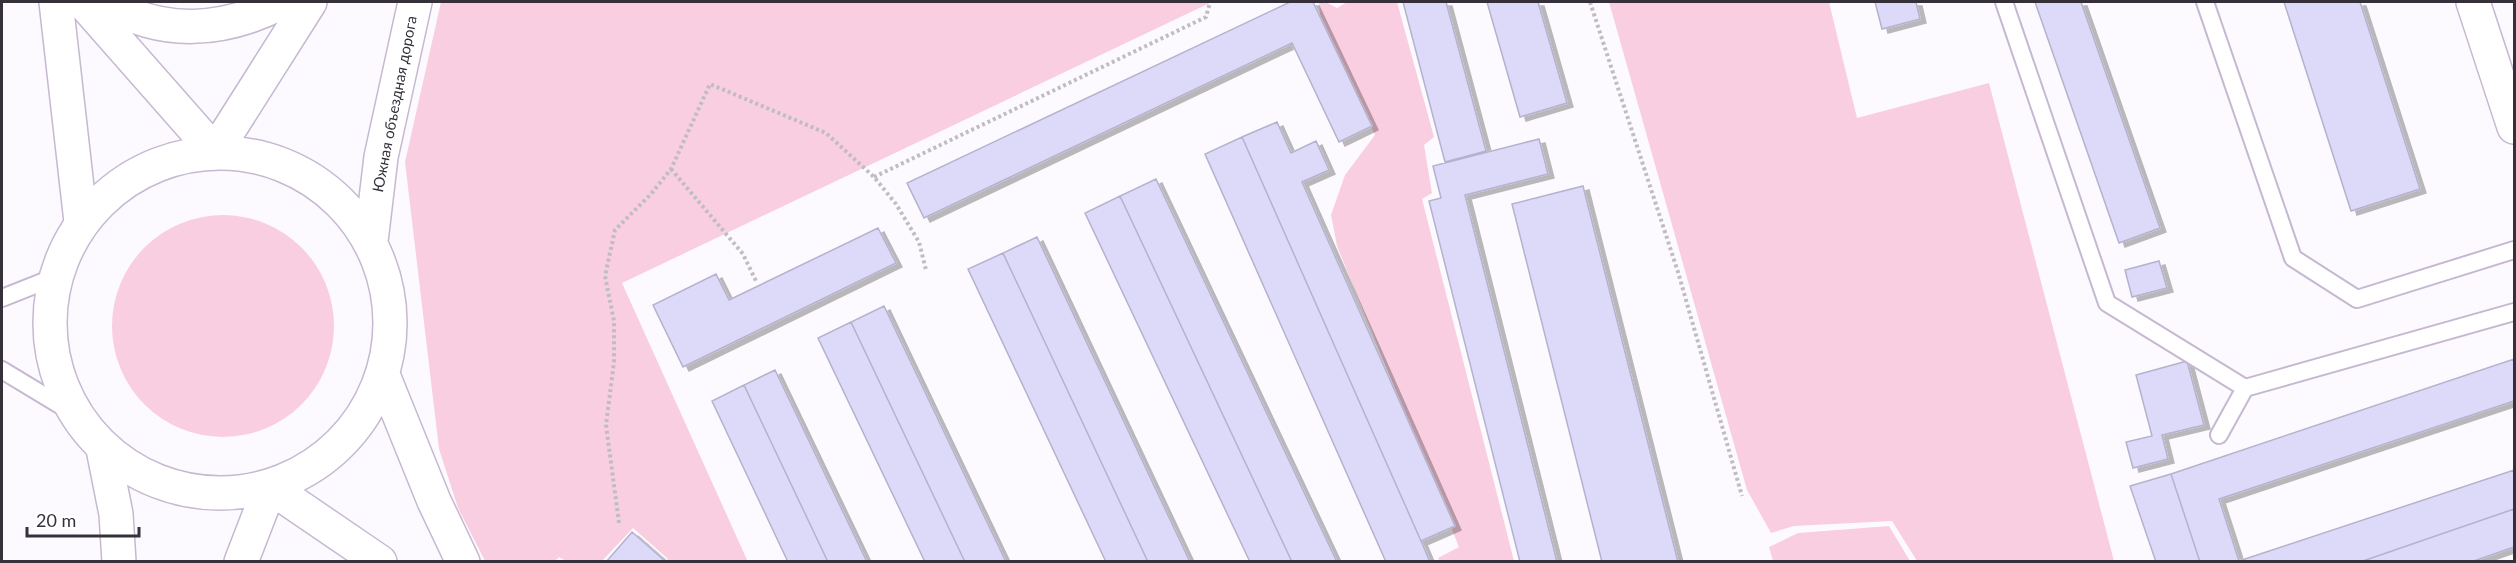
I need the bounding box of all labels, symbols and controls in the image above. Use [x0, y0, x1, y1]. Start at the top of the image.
street label: Южная объездная дорога [368, 14, 420, 193]
scale bar [27, 500, 140, 538]
text: 20 m [36, 509, 76, 531]

